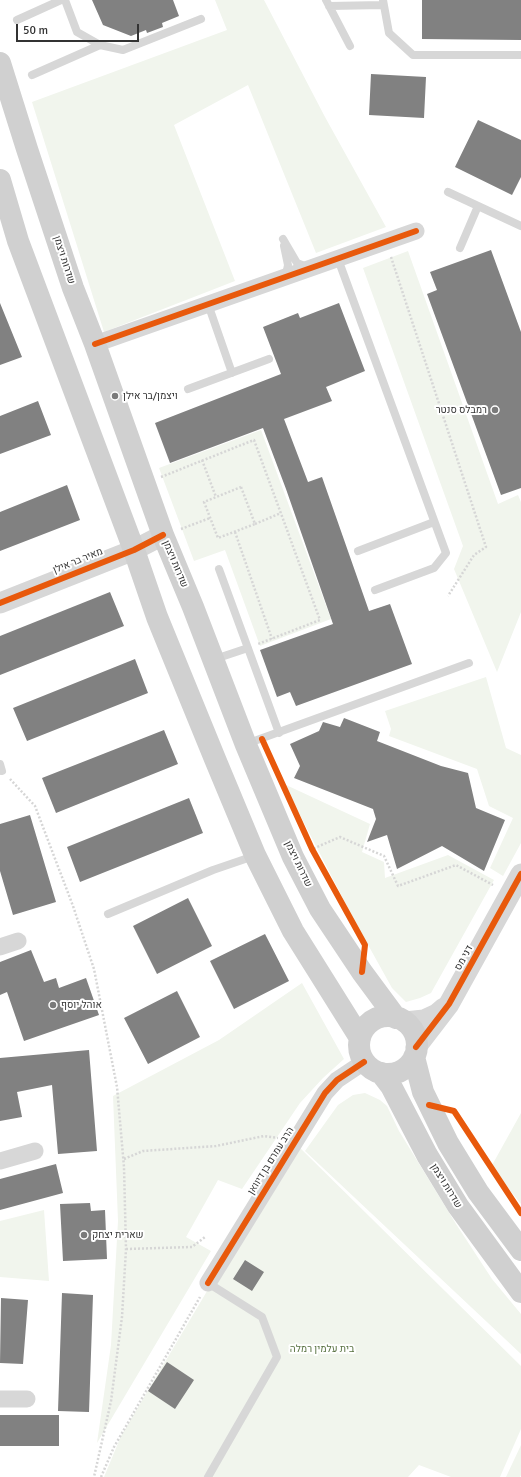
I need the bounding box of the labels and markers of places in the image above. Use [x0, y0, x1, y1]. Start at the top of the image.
place label: ויצמן/בר אילן [123, 390, 178, 402]
marker: ויצמן/בר אילן [110, 391, 120, 401]
place label: רמבלס סנטר [436, 404, 487, 416]
marker: רמבלס סנטר [490, 405, 500, 415]
place label: אוהל יוסף [61, 999, 102, 1011]
marker: אוהל יוסף [48, 1000, 58, 1010]
place label: שארית יצחק [92, 1229, 143, 1241]
marker: שארית יצחק [79, 1230, 89, 1240]

